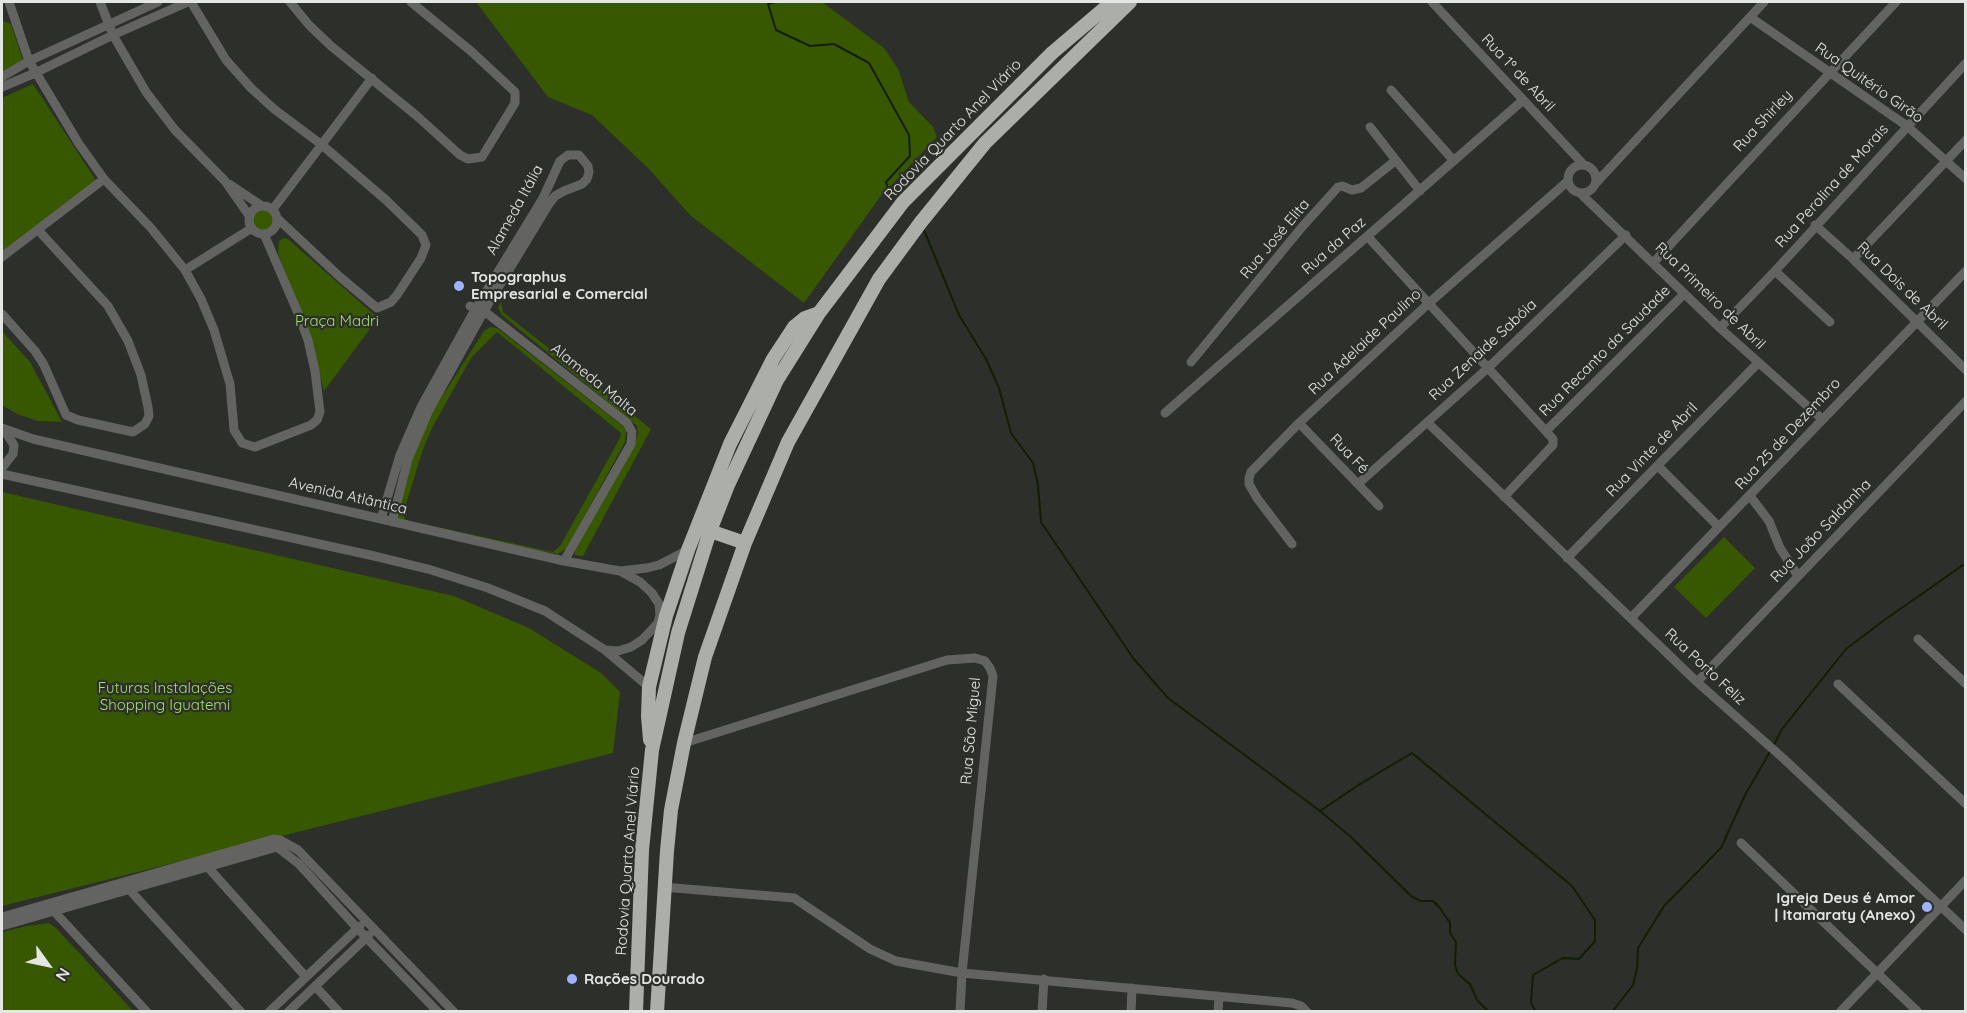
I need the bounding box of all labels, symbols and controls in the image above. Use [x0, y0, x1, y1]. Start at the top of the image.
street label: Rua 1º de Abril [1478, 31, 1558, 115]
street label: Rua Quitério Girão [1811, 39, 1927, 127]
street label: Rodovia Quarto Anel Viário [881, 56, 1025, 204]
street label: Rua Shirley [1730, 86, 1796, 156]
street label: Rua Perolina de Morais [1772, 121, 1892, 251]
street label: Alameda Itália [483, 162, 547, 258]
street label: Rua José Elita [1237, 196, 1313, 282]
street label: Rua da Paz [1298, 213, 1370, 279]
street label: Rua Dois de Abril [1853, 238, 1951, 334]
street label: Rua Primeiro de Abril [1651, 239, 1769, 353]
place label: Topographus Empresarial e Comercial [471, 268, 648, 303]
marker: Topographus Empresarial e Comercial [452, 279, 466, 293]
street label: Rua Recanto da Saudade [1536, 282, 1674, 420]
street label: Rua Adelaide Paulino [1305, 285, 1425, 399]
street label: Rua Zenaide Sabóia [1426, 296, 1540, 404]
park label: Praça Madri [295, 312, 379, 330]
street label: Alameda Malta [547, 340, 641, 420]
street label: Rua 25 de Dezembro [1732, 374, 1844, 494]
street label: Rua Vinte de Abril [1602, 399, 1702, 501]
street label: Rua Fé [1326, 430, 1372, 478]
street label: Avenida Atlântica [287, 474, 409, 518]
street label: Rua João Saldanha [1767, 476, 1875, 586]
street label: Rua Porto Feliz [1661, 625, 1749, 709]
street label: Rua São Miguel [957, 677, 985, 785]
park label: Futuras Instalações Shopping Iguatemi [98, 679, 232, 714]
street label: Rodovia Quarto Anel Viário [612, 766, 644, 956]
place label: Igreja Deus é Amor | Itamaraty (Anexo) [1775, 889, 1915, 924]
marker: Igreja Deus é Amor | Itamaraty (Anexo) [1920, 900, 1934, 914]
north arrow [18, 935, 78, 995]
text: N [52, 964, 75, 985]
place label: Rações Dourado [584, 970, 705, 988]
marker: Rações Dourado [565, 972, 579, 986]

